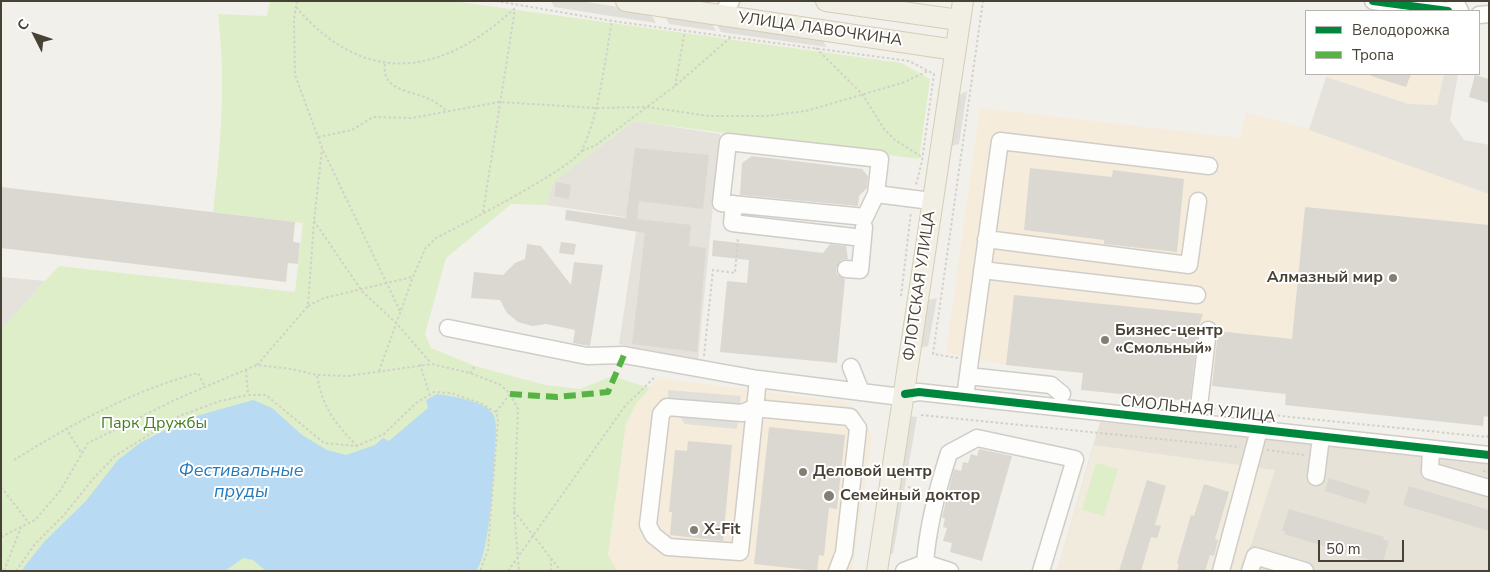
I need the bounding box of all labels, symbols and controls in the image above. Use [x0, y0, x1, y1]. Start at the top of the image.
street label: УЛИЦА ЛАВОЧКИНА [737, 9, 903, 51]
north arrow [10, 10, 60, 60]
legend [1305, 10, 1480, 75]
text: С [13, 15, 34, 35]
text: Велодорожка [1352, 20, 1450, 40]
text: Тропа [1352, 45, 1394, 65]
street label: ФЛОТСКАЯ УЛИЦА [900, 210, 940, 362]
place label: Алмазный мир [1267, 268, 1383, 288]
marker: Алмазный мир [1387, 272, 1399, 284]
place label: Бизнес-центр «Смольный» [1115, 321, 1223, 359]
marker: Бизнес-центр «Смольный» [1099, 334, 1111, 346]
street label: СМОЛЬНАЯ УЛИЦА [1119, 392, 1277, 428]
park label: Парк Дружбы [101, 414, 207, 434]
water label: Фестивальные пруды [179, 461, 303, 504]
place label: Деловой центр [813, 462, 932, 482]
marker: Деловой центр [797, 466, 809, 478]
place label: Семейный доктор [840, 486, 980, 506]
marker: Семейный доктор [822, 489, 836, 503]
place label: X-Fit [704, 520, 741, 540]
marker: X-Fit [688, 524, 700, 536]
scale bar [1320, 530, 1406, 562]
text: 50 m [1326, 539, 1361, 559]

